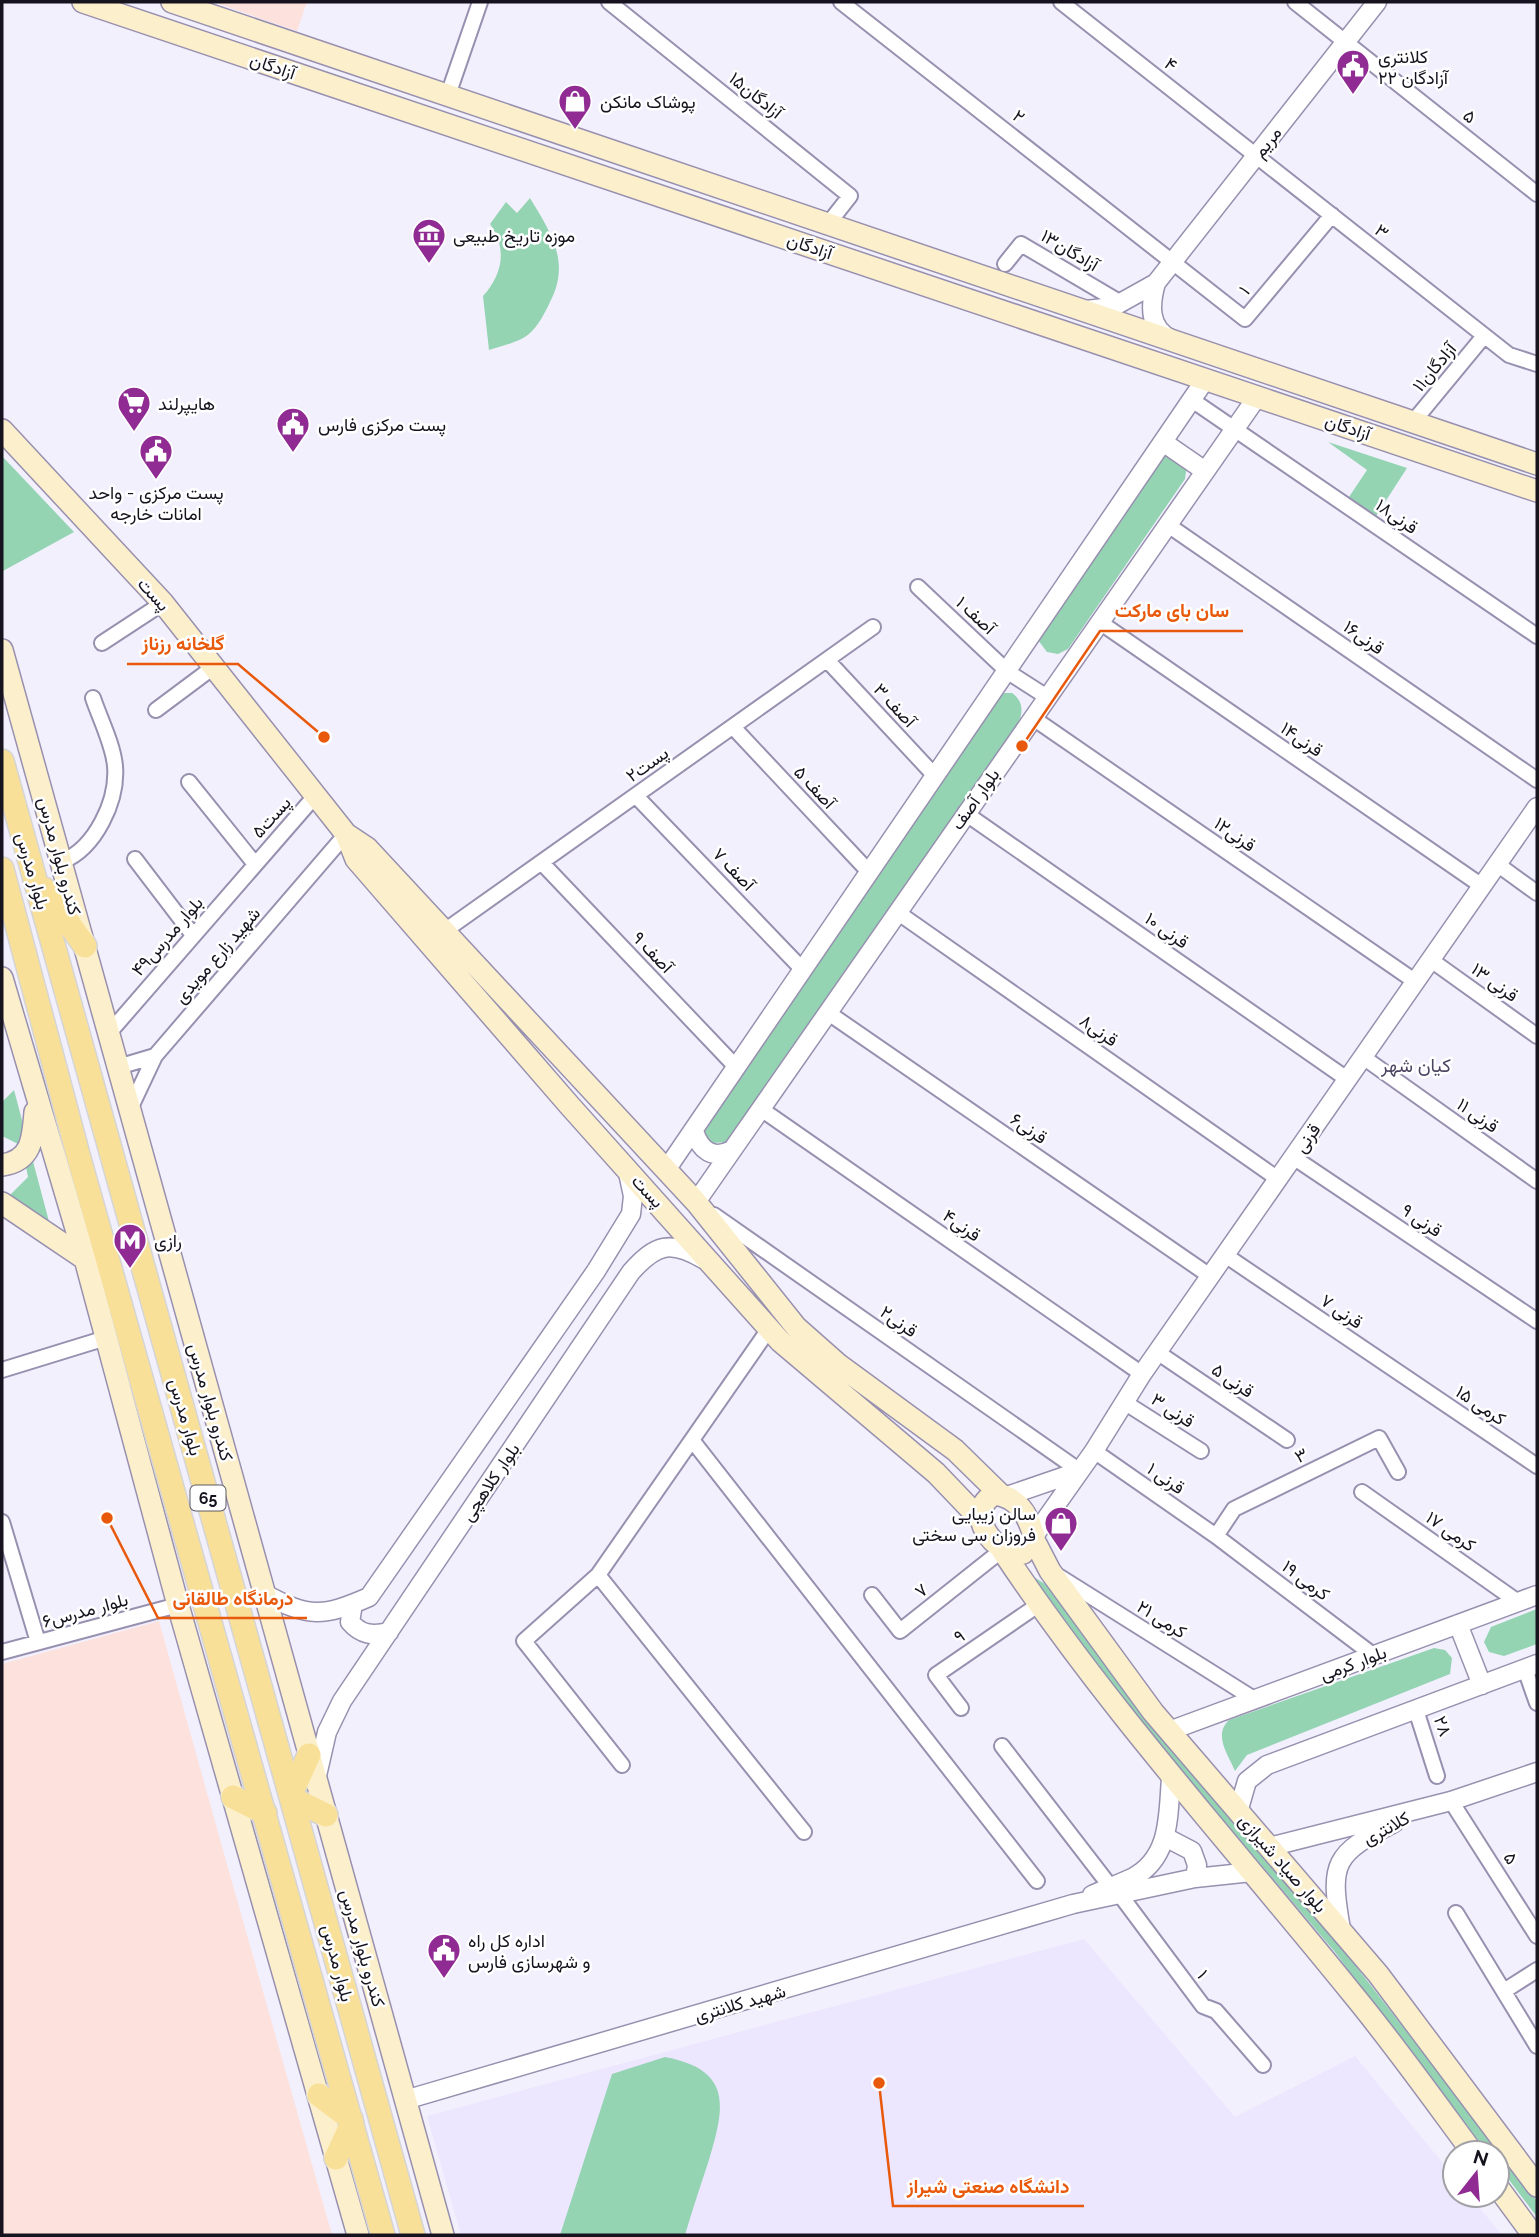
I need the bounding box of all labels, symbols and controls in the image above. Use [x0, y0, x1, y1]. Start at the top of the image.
place label: کلانتری ۲۲ آزادگان [1378, 46, 1450, 89]
public building icon: کلانتری ۲۲ آزادگان [1334, 47, 1372, 96]
street label: آزادگان [247, 48, 300, 85]
street label: ۴ [1160, 53, 1182, 75]
street label: آزادگان۱۵ [725, 67, 788, 125]
shop icon: پوشاک مانکن [556, 82, 594, 131]
place label: پوشاک مانکن [600, 91, 695, 114]
street label: ۵ [1459, 104, 1481, 128]
street label: ۲ [1009, 105, 1029, 127]
street label: مریم [1248, 122, 1287, 163]
museum icon: موزه تاریخ طبیعی [410, 216, 448, 265]
street label: ۳ [1371, 219, 1393, 243]
place label: موزه تاریخ طبیعی [453, 225, 575, 248]
street label: آزادگان۱۳ [1037, 225, 1104, 277]
street label: آزادگان [784, 228, 837, 265]
street label: ۱ [1234, 281, 1254, 299]
street label: آزادگان۱۱ [1408, 337, 1462, 396]
supermarket icon: هایپرلند [115, 384, 153, 433]
place label: هایپرلند [158, 393, 215, 416]
public building icon: پست مرکزی فارس [274, 405, 312, 454]
street label: آزادگان [1322, 409, 1375, 446]
place label: پست مرکزی فارس [318, 414, 446, 437]
public building icon: پست مرکزی - واحد امانات خارجه [137, 432, 175, 481]
place label: پست مرکزی - واحد امانات خارجه [88, 482, 224, 525]
street label: قرنی۱۸ [1371, 494, 1422, 539]
street label: پست [132, 573, 174, 616]
callout: سان بای مارکت [1100, 591, 1243, 631]
street label: ۱ آصف [952, 592, 1001, 640]
text: سان بای مارکت [1115, 599, 1229, 623]
street label: قرنی۱۶ [1339, 616, 1388, 659]
callout: گلخانه رزناز [127, 624, 238, 664]
text: گلخانه رزناز [141, 632, 225, 656]
street label: ۳ آصف [869, 679, 922, 733]
street label: قرنی۱۴ [1276, 717, 1327, 762]
street label: پست۲ [622, 742, 673, 788]
street label: ۵ آصف [790, 761, 841, 814]
street label: بلوار آصف [946, 764, 1004, 834]
street label: پست۵ [247, 792, 296, 843]
street label: کندرو بلوار مدرس [34, 795, 86, 917]
street label: قرنی۱۲ [1210, 812, 1260, 856]
street label: بلوار مدرس [12, 830, 54, 912]
street label: ۷ آصف [709, 843, 761, 896]
street label: بلوار مدرس۴۹ [127, 892, 208, 981]
street label: شهید زارع مویدی [170, 903, 266, 1009]
street label: ۱۰ قرنی [1141, 908, 1193, 953]
street label: ۹ آصف [628, 927, 679, 978]
street label: قرنی ۱۳ [1467, 958, 1522, 1007]
street label: قرنی۸ [1075, 1010, 1122, 1051]
district label: کیان شهر [1380, 1054, 1451, 1077]
street label: قرنی ۱۱ [1453, 1093, 1503, 1138]
street label: قرنی۶ [1006, 1108, 1051, 1149]
street label: قرنی [1290, 1119, 1325, 1157]
street label: پست [626, 1170, 668, 1213]
street label: قرنی ۹ [1397, 1199, 1446, 1242]
street label: قرنی۴ [939, 1205, 985, 1246]
metro station icon: رازی [111, 1221, 149, 1270]
place label: رازی [154, 1230, 182, 1252]
street label: قرنی ۷ [1317, 1289, 1367, 1333]
street label: قرنی۲ [876, 1301, 921, 1342]
street label: کندرو بلوار مدرس [184, 1341, 238, 1463]
street label: قرنی ۵ [1208, 1358, 1258, 1402]
street label: بلوار مدرس [165, 1376, 207, 1458]
street label: کرمی ۱۵ [1452, 1381, 1510, 1430]
street label: قرنی ۳ [1147, 1388, 1199, 1433]
street label: بلوار کلاهچی [456, 1439, 525, 1526]
street label: ۳ [1291, 1443, 1311, 1467]
street label: قرنی ۱ [1143, 1458, 1189, 1499]
road number: 65 [190, 1486, 226, 1510]
place label: سالن زیبایی فروزان سی سختی [912, 1503, 1036, 1546]
shop icon: سالن زیبایی فروزان سی سختی [1042, 1504, 1080, 1553]
street label: کرمی ۱۷ [1422, 1506, 1480, 1556]
street label: کرمی ۱۹ [1278, 1555, 1334, 1605]
callout: درمانگاه طالقانی [158, 1578, 307, 1618]
street label: ۷ [910, 1579, 932, 1601]
text: درمانگاه طالقانی [172, 1587, 294, 1611]
street label: بلوار مدرس۶ [40, 1588, 130, 1632]
street label: کرمی ۲۱ [1133, 1596, 1191, 1643]
street label: ۹ [949, 1625, 969, 1647]
street label: بلوار کرمی [1317, 1641, 1389, 1686]
street label: ۲۸ [1430, 1713, 1456, 1739]
street label: کلانتری [1359, 1807, 1414, 1850]
street label: بلوار صیاد شیرازی [1234, 1809, 1331, 1917]
street label: ۵ [1499, 1848, 1523, 1868]
street label: کندرو بلوار مدرس [336, 1887, 390, 2009]
street label: بلوار مدرس [317, 1922, 359, 2004]
place label: اداره کل راه و شهرسازی فارس [468, 1930, 591, 1973]
public building icon: اداره کل راه و شهرسازی فارس [425, 1931, 463, 1980]
street label: ۱ [1193, 1966, 1213, 1982]
street label: شهید کلانتری [692, 1980, 788, 2027]
north arrow [1441, 2139, 1511, 2209]
text: N [1471, 2145, 1491, 2170]
callout: دانشگاه صنعتی شیراز [893, 2166, 1084, 2206]
text: دانشگاه صنعتی شیراز [906, 2175, 1069, 2199]

